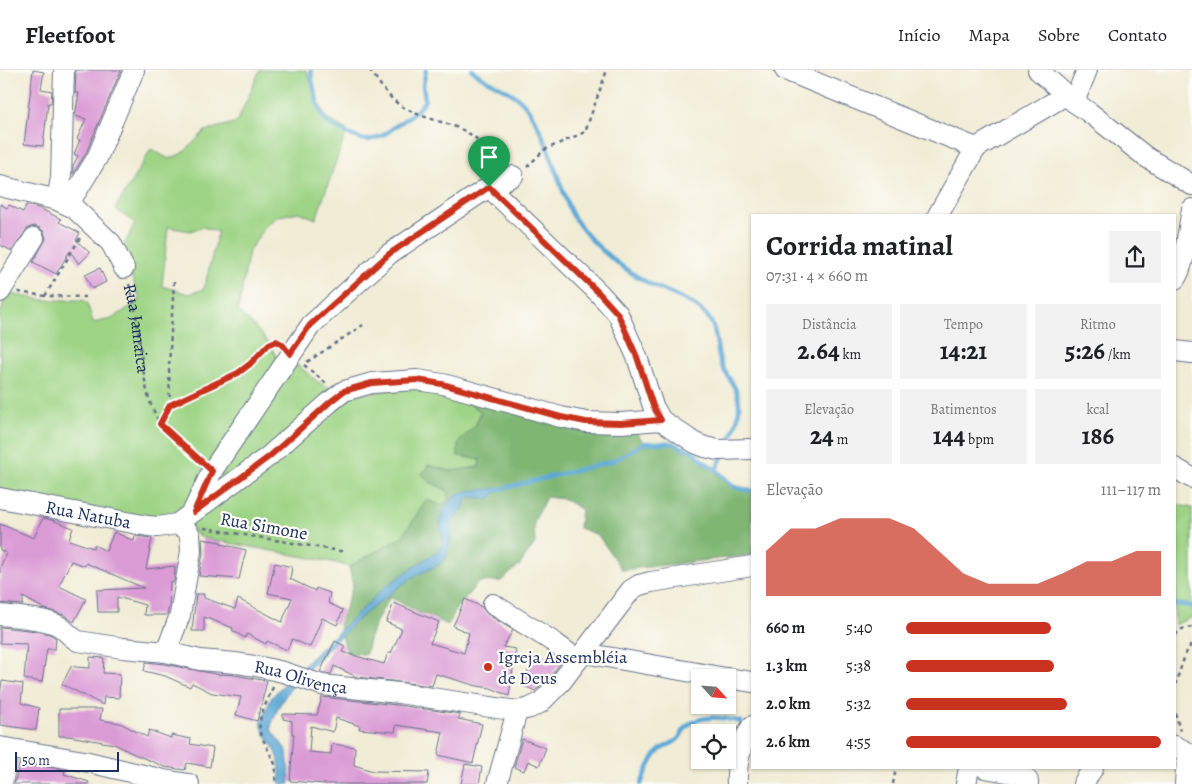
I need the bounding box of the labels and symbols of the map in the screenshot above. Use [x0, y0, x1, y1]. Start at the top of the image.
pin [468, 136, 510, 187]
street label: Rua Jamaica [117, 281, 156, 375]
street label: Rua Natuba [44, 495, 134, 535]
street label: Rua Simone [218, 507, 310, 545]
place label: Igreja Assembléia de Deus [498, 645, 628, 690]
street label: Rua Olivença [253, 654, 349, 700]
marker: Igreja Assembléia de Deus [482, 661, 494, 673]
north arrow [691, 669, 736, 714]
scale bar [15, 749, 119, 772]

